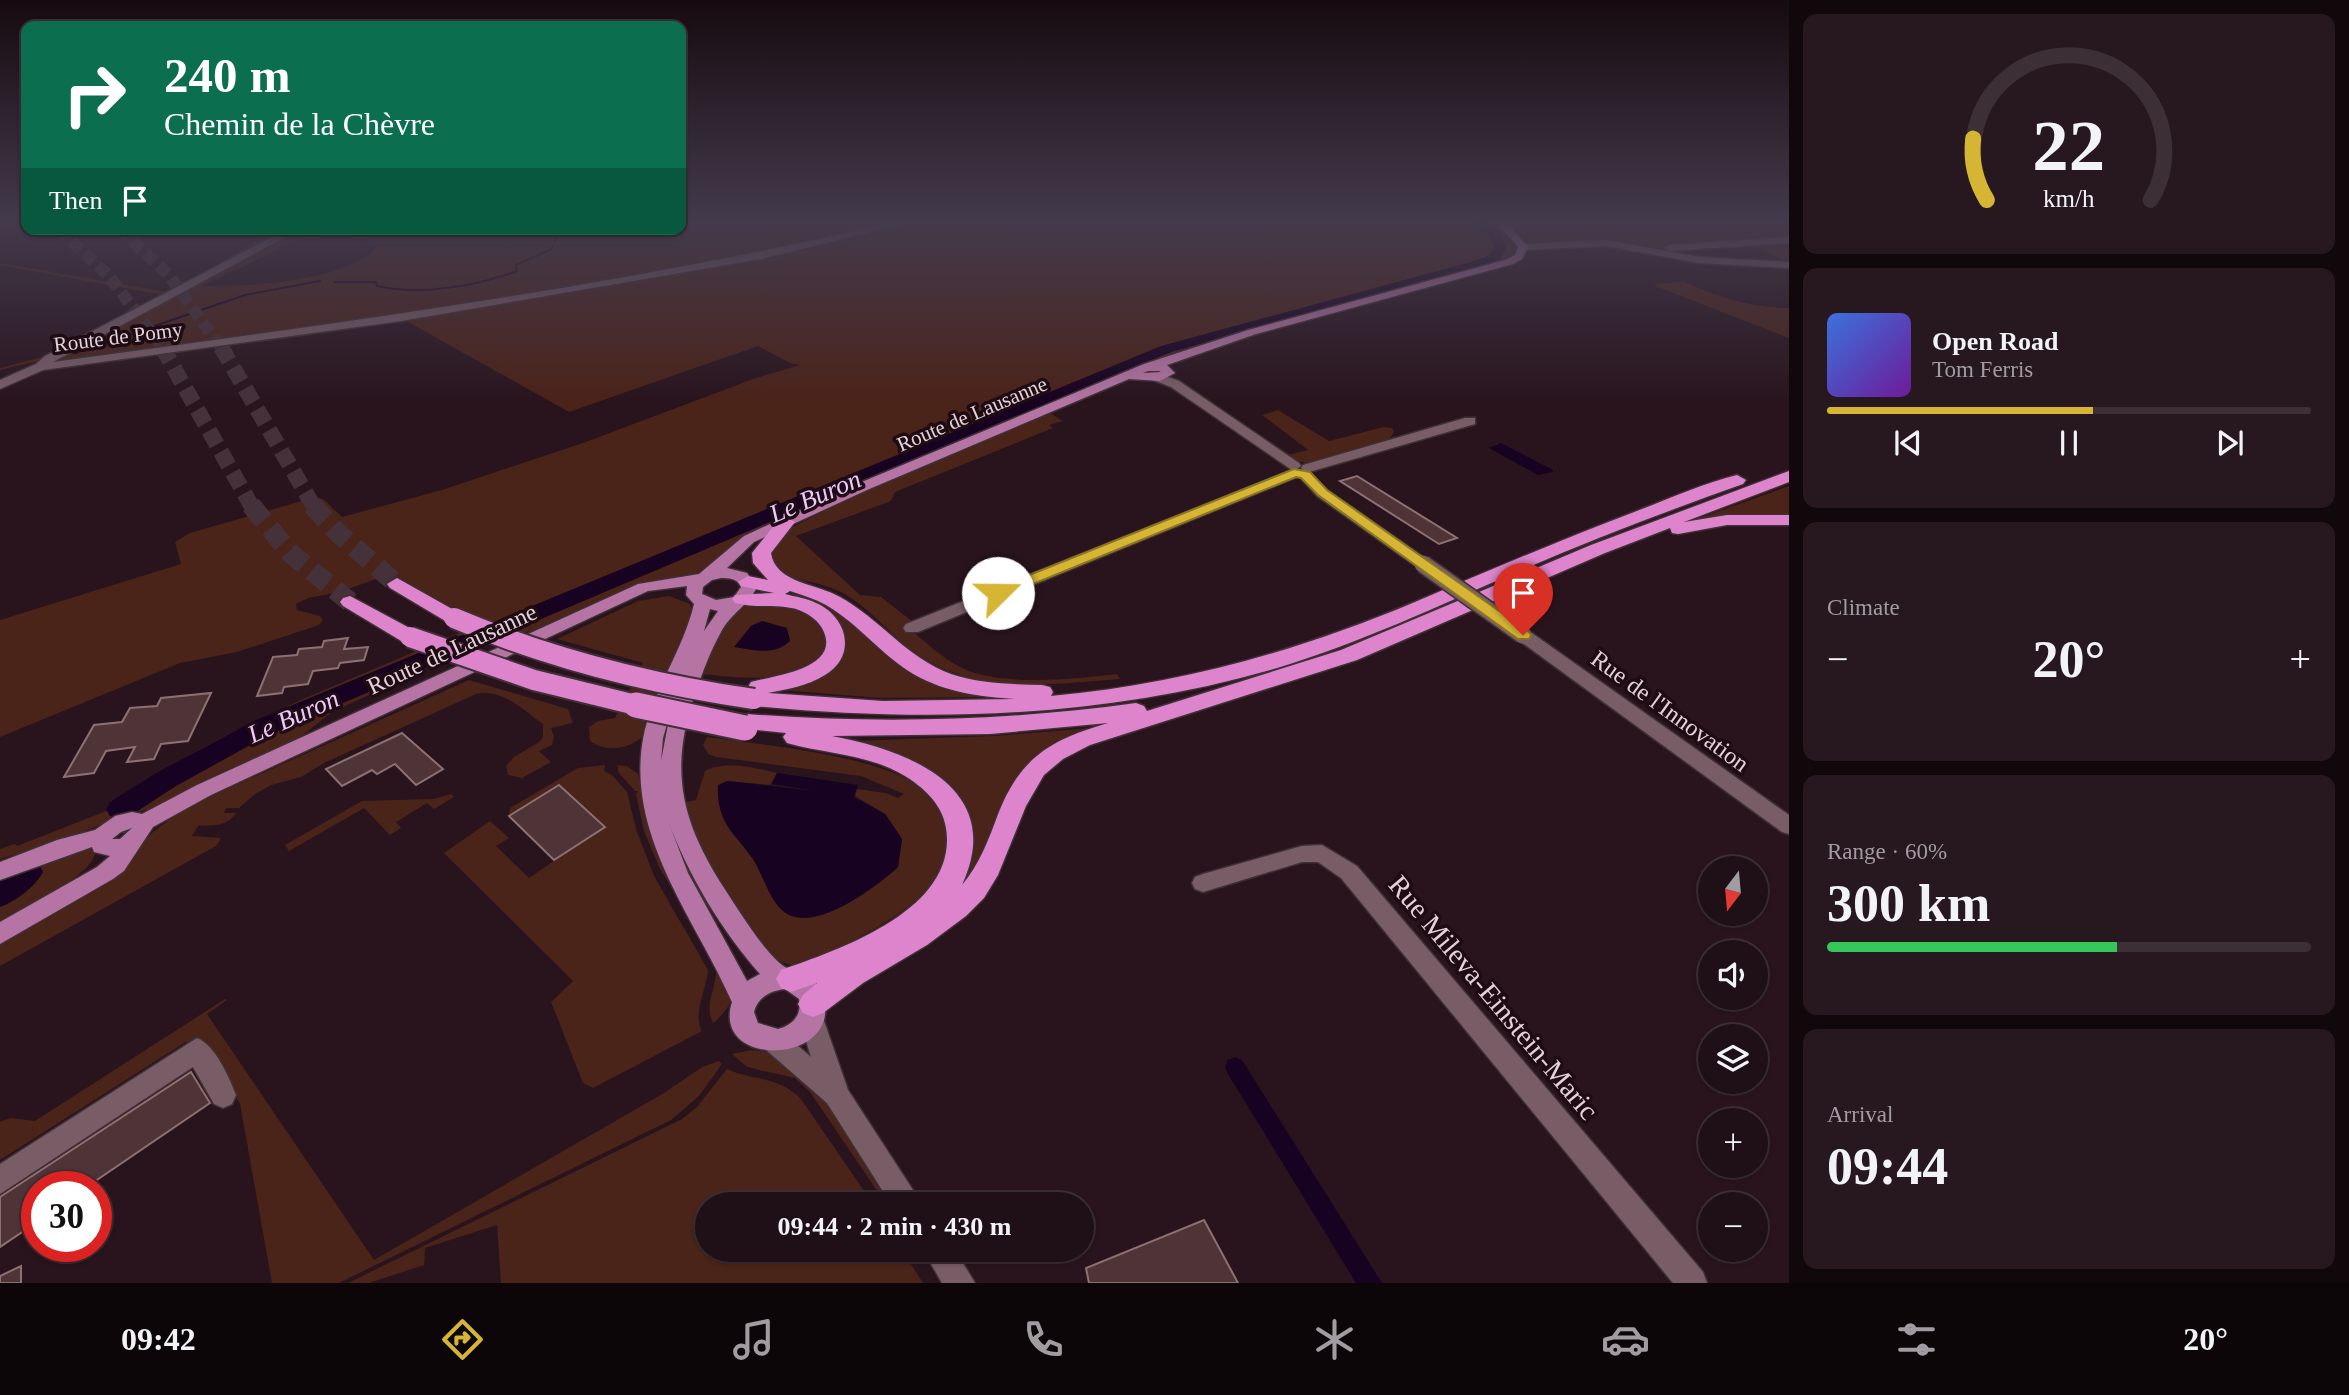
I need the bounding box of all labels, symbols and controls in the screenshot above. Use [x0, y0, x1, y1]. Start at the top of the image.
text: 240 m [164, 48, 291, 103]
icon: right [49, 49, 140, 140]
text: 22 [2033, 105, 2105, 186]
text: Chemin de la Chèvre [164, 106, 435, 142]
icon: arrive [116, 182, 154, 220]
text: km/h [2043, 185, 2095, 212]
text: Then [49, 186, 102, 215]
street label: Route de Pomy [52, 317, 184, 357]
text: Open Road [1932, 327, 2058, 356]
text: Tom Ferris [1932, 357, 2033, 382]
street label: Route de Lausanne [893, 372, 1051, 456]
icon: previous [1889, 424, 1927, 462]
icon: pause [2050, 424, 2088, 462]
icon: next [2211, 424, 2249, 462]
water label: Le Buron [764, 464, 865, 529]
position arrow [961, 556, 1035, 630]
pin [1493, 563, 1553, 635]
icon: arrive [1504, 574, 1542, 612]
text: Climate [1827, 595, 1900, 620]
street label: Route de Lausanne [363, 598, 541, 700]
text: 20° [2033, 631, 2105, 688]
text: − [1827, 638, 1848, 680]
text: + [2290, 638, 2311, 680]
street label: Rue de l'Innovation [1586, 645, 1754, 777]
water label: Le Buron [242, 684, 343, 750]
text: Range · 60% [1827, 839, 1947, 864]
north arrow [1698, 856, 1768, 926]
map controls [1698, 856, 1768, 1262]
street label: Rue Mileva-Einstein-Maric [1383, 869, 1605, 1126]
text: 300 km [1827, 875, 1990, 932]
button: sound [1698, 940, 1768, 1010]
button: layers [1698, 1024, 1768, 1094]
text: Arrival [1827, 1102, 1893, 1127]
button: + [1698, 1108, 1768, 1178]
text: 09:44 [1827, 1138, 1948, 1195]
speed limit sign: 30 [21, 1171, 112, 1262]
button: − [1698, 1192, 1768, 1262]
text: 09:44 · 2 min · 430 m [778, 1212, 1012, 1241]
icon: directions [438, 1315, 487, 1364]
icon: music [729, 1315, 778, 1364]
icon: phone [1019, 1315, 1068, 1364]
icon: climate [1310, 1315, 1359, 1364]
icon: car [1601, 1315, 1650, 1364]
icon: filters [1892, 1315, 1941, 1364]
text: 09:42 [121, 1321, 196, 1357]
text: 20° [2183, 1321, 2228, 1357]

